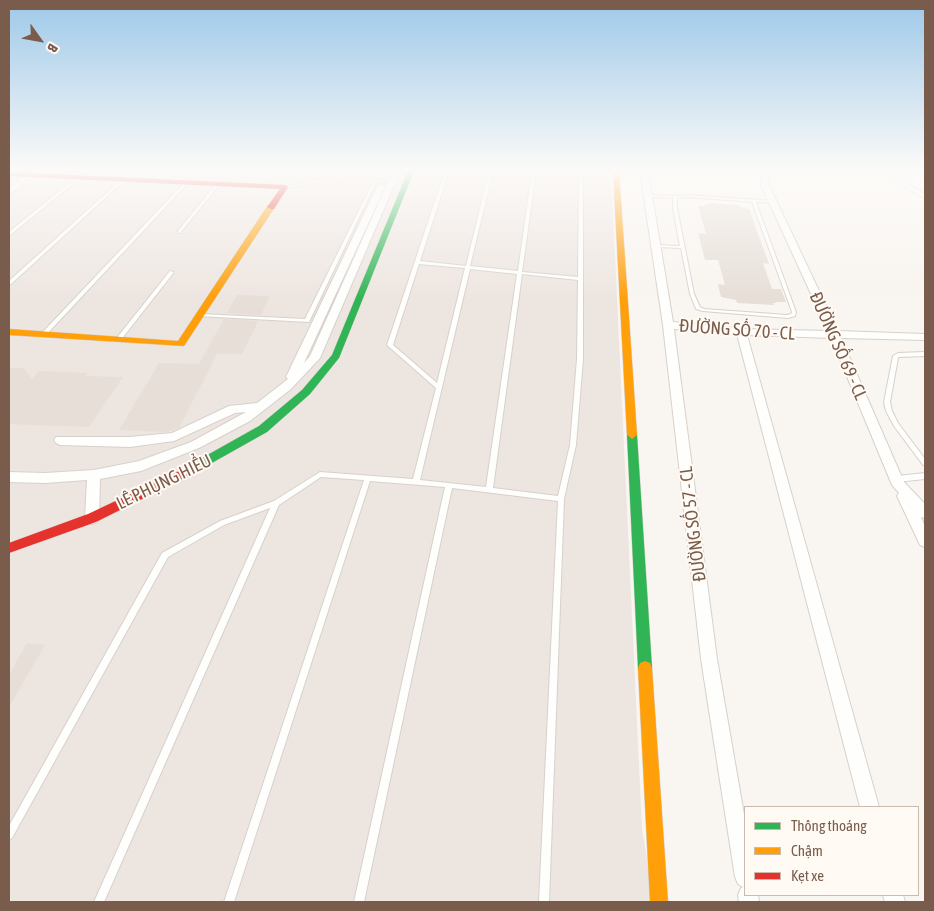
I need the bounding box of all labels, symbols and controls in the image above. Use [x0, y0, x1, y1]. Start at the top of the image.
north arrow [15, 15, 65, 65]
text: B [44, 41, 61, 55]
street label: ĐƯỜNG SỐ 69 - CL [805, 289, 871, 403]
street label: ĐƯỜNG SỐ 70 - CL [678, 315, 796, 345]
street label: LÊ PHỤNG HIỂU [113, 450, 215, 514]
street label: ĐƯỜNG SỐ 57 - CL [675, 465, 711, 583]
legend [744, 806, 919, 896]
text: Thông thoáng [791, 817, 867, 834]
text: Chậm [791, 842, 823, 859]
text: Kẹt xe [791, 867, 824, 884]

